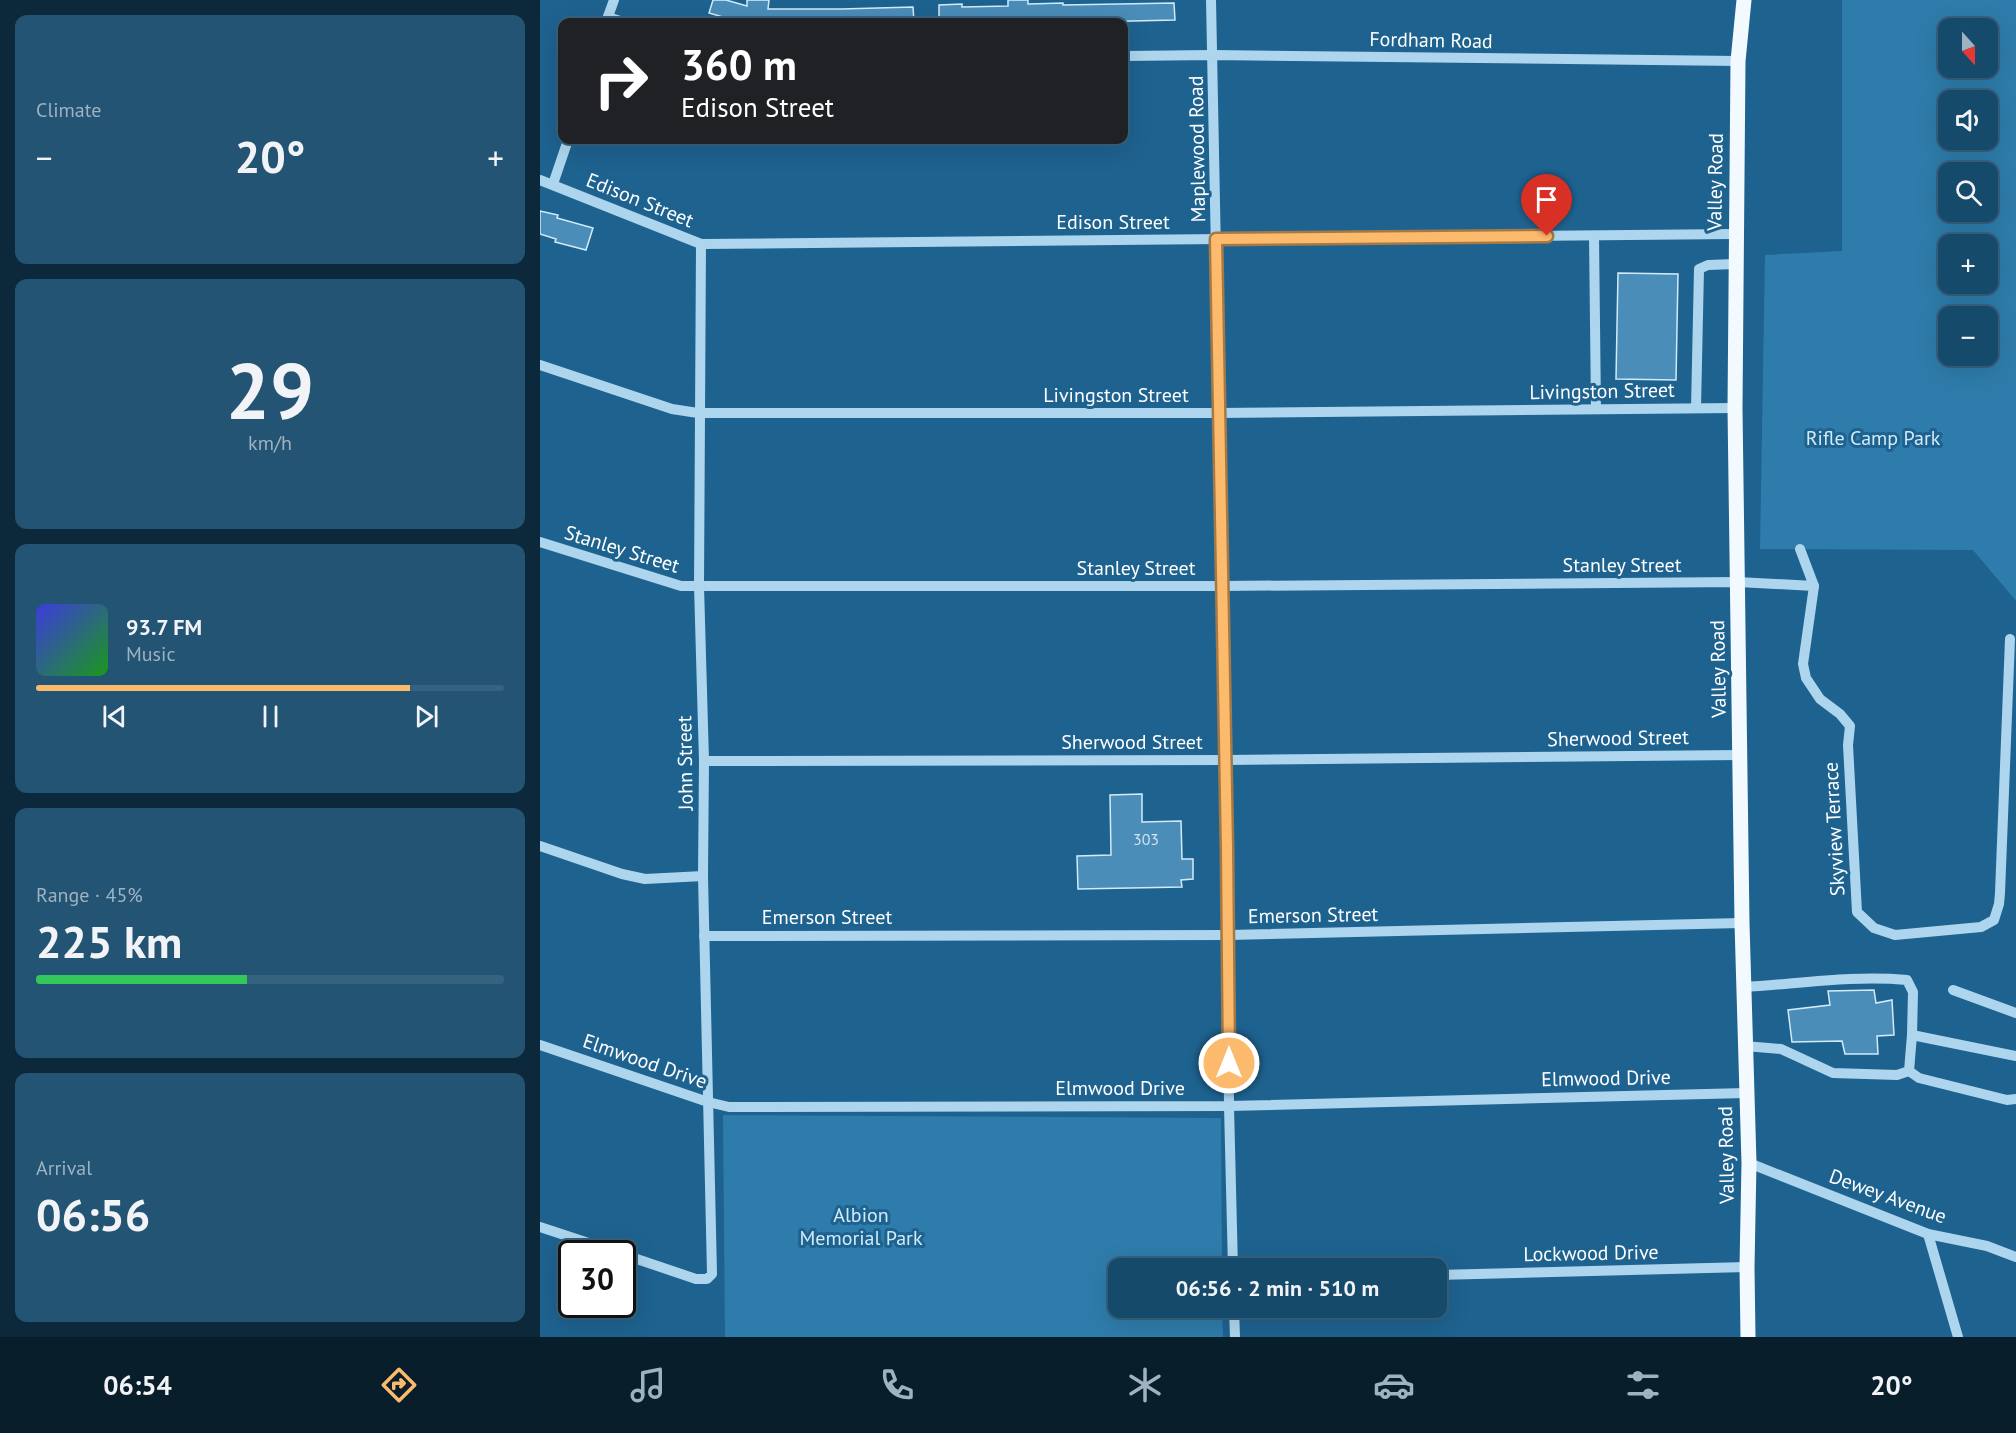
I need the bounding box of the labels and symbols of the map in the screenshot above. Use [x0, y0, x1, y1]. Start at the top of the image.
north arrow [1938, 18, 1998, 78]
street label: Fordham Road [1369, 26, 1493, 54]
street label: Maplewood Road [1183, 75, 1211, 223]
street label: Valley Road [1701, 133, 1729, 232]
street label: Edison Street [583, 167, 698, 233]
pin [1521, 174, 1572, 236]
street label: Edison Street [1056, 209, 1170, 235]
street label: Livingston Street [1529, 377, 1675, 405]
street label: Livingston Street [1043, 382, 1189, 408]
park label: Rifle Camp Park [1806, 425, 1941, 451]
street label: Stanley Street [561, 519, 683, 579]
street label: Stanley Street [1563, 552, 1682, 578]
street label: Stanley Street [1077, 555, 1196, 581]
street label: Valley Road [1704, 620, 1732, 719]
street label: John Street [671, 715, 699, 812]
street label: Sherwood Street [1547, 724, 1689, 752]
street label: Sherwood Street [1061, 729, 1203, 755]
street label: Skyview Terrace [1818, 761, 1850, 897]
house number: 303 [1133, 829, 1159, 849]
street label: Emerson Street [1248, 901, 1379, 929]
street label: Emerson Street [762, 904, 892, 930]
street label: Elmwood Drive [579, 1028, 711, 1094]
position arrow [1197, 1031, 1261, 1095]
street label: Elmwood Drive [1541, 1064, 1671, 1092]
street label: Elmwood Drive [1055, 1075, 1185, 1101]
street label: Valley Road [1712, 1106, 1740, 1205]
street label: Dewey Avenue [1826, 1163, 1950, 1229]
park label: Albion Memorial Park [800, 1202, 923, 1251]
street label: Lockwood Drive [1523, 1239, 1659, 1267]
speed limit sign: 30 [558, 1240, 636, 1318]

